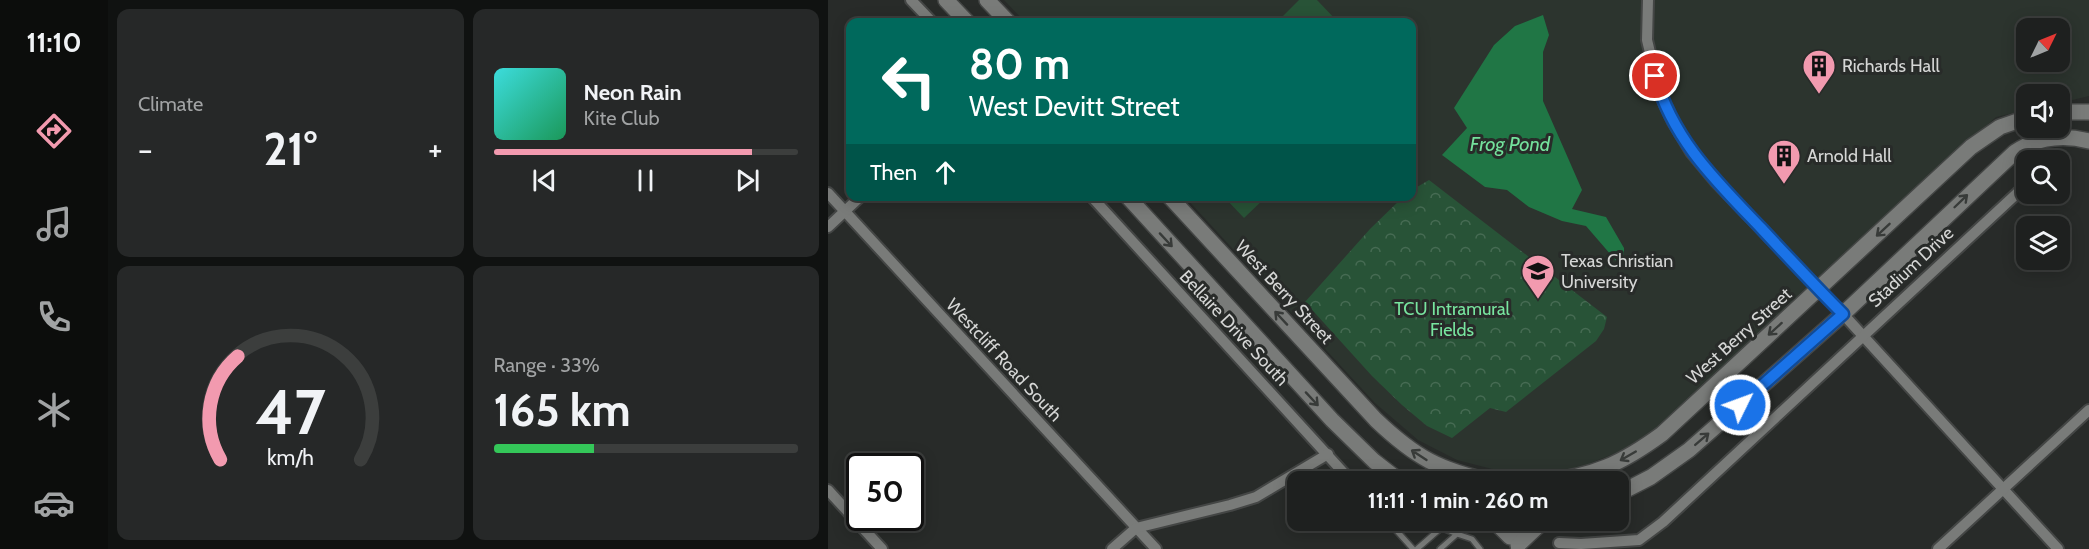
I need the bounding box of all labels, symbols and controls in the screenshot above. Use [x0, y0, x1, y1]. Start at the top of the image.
north arrow [2016, 18, 2070, 72]
map controls [2016, 18, 2070, 270]
text: 11:10 [27, 26, 81, 59]
text: 80 m [969, 38, 1070, 90]
icon: left [870, 42, 948, 120]
building icon: Richards Hall [1801, 48, 1837, 95]
pin [1629, 50, 1680, 101]
place label: Richards Hall [1842, 55, 1940, 77]
icon: arrive [1638, 59, 1671, 92]
text: Neon Rain [584, 79, 682, 106]
button: sound [2016, 84, 2070, 138]
text: West Devitt Street [969, 90, 1180, 123]
text: Climate [138, 92, 203, 116]
text: Kite Club [584, 106, 660, 130]
icon: directions [33, 110, 75, 152]
text: 21° [264, 122, 317, 176]
text: − [138, 129, 153, 169]
text: + [428, 129, 442, 169]
water label: Frog Pond [1470, 132, 1551, 156]
building icon: Arnold Hall [1766, 138, 1802, 185]
place label: Arnold Hall [1807, 145, 1892, 167]
button: search [2016, 150, 2070, 204]
icon: ahead [929, 156, 962, 189]
text: Then [870, 159, 917, 186]
icon: previous [528, 164, 561, 197]
icon: pause [629, 164, 662, 197]
icon: next [731, 164, 764, 197]
one-way arrow [1953, 194, 1968, 209]
icon: music [33, 203, 75, 245]
button: layers [2016, 216, 2070, 270]
street label: Stadium Drive [1864, 222, 1958, 312]
one-way arrow [1876, 223, 1891, 237]
one-way arrow [1159, 232, 1173, 247]
street label: West Berry Street [1230, 236, 1338, 348]
place label: Texas Christian University [1561, 250, 1673, 293]
school or university icon: Texas Christian University [1520, 253, 1556, 300]
street label: Bellaire Drive South [1175, 266, 1293, 390]
street label: West Berry Street [1682, 283, 1796, 389]
street label: Westcliff Road South [941, 294, 1067, 426]
icon: phone [33, 296, 75, 338]
park label: TCU Intramural Fields [1394, 298, 1511, 341]
one-way arrow [1274, 310, 1288, 325]
one-way arrow [1768, 322, 1783, 336]
text: Range · 33% [494, 353, 600, 377]
position arrow [1708, 373, 1772, 437]
text: 47 [255, 374, 326, 450]
text: 165 km [494, 383, 631, 437]
icon: climate [33, 389, 75, 431]
one-way arrow [1305, 391, 1319, 406]
one-way arrow [1694, 432, 1709, 446]
text: km/h [267, 444, 314, 470]
one-way arrow [1411, 448, 1428, 460]
one-way arrow [1620, 451, 1637, 463]
speed limit sign: 50 [846, 453, 924, 531]
icon: car [33, 482, 75, 524]
text: 11:11 · 1 min · 260 m [1368, 487, 1548, 514]

